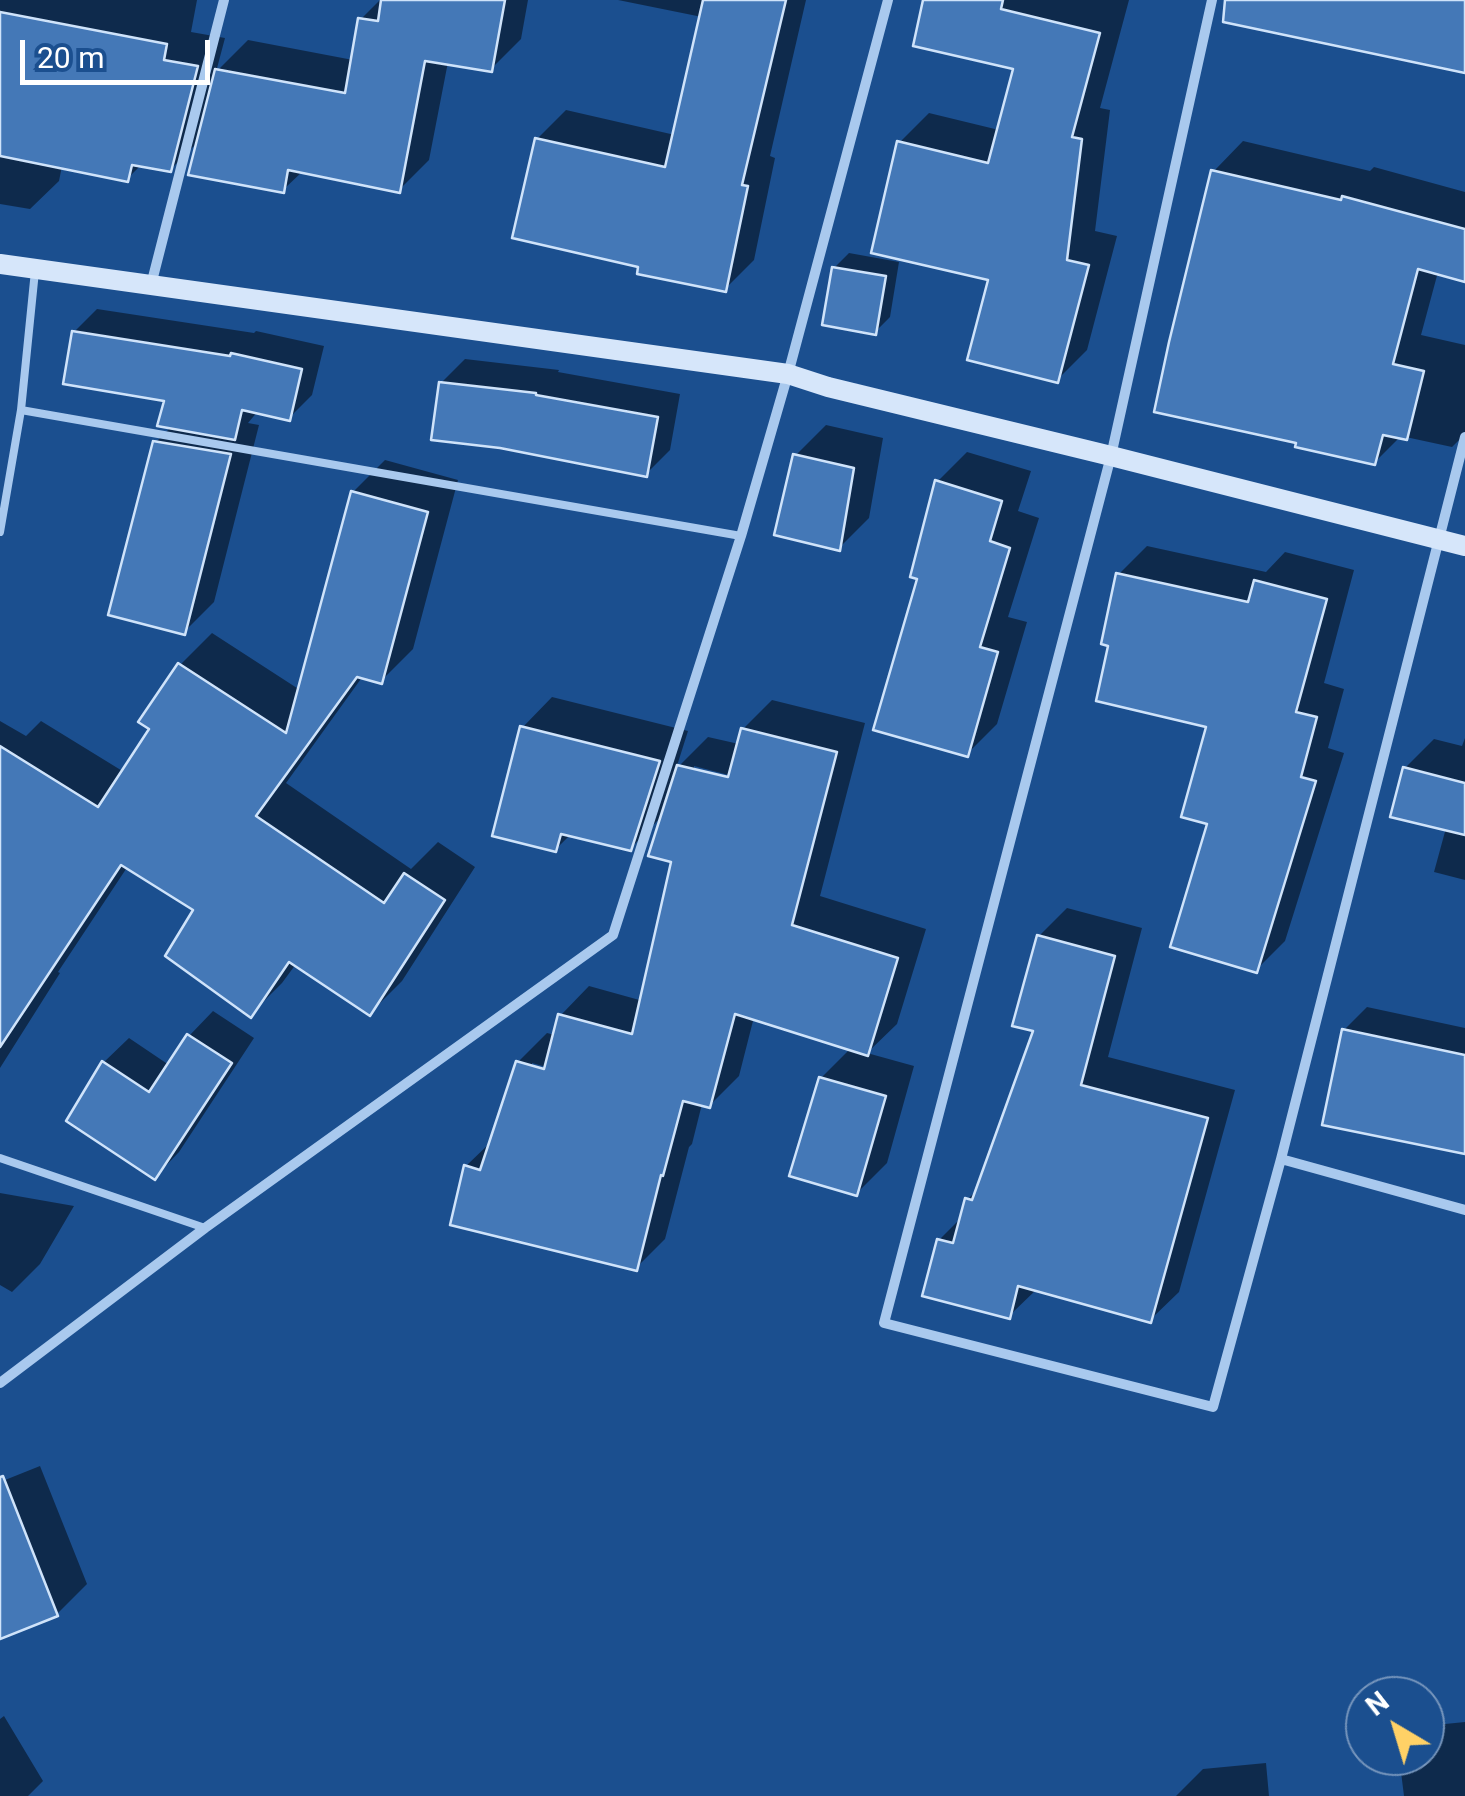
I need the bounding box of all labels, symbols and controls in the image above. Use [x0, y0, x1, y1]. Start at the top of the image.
scale bar [25, 20, 215, 82]
text: 20 m [37, 40, 104, 75]
north arrow [1345, 1676, 1445, 1776]
text: N [1360, 1684, 1395, 1723]

